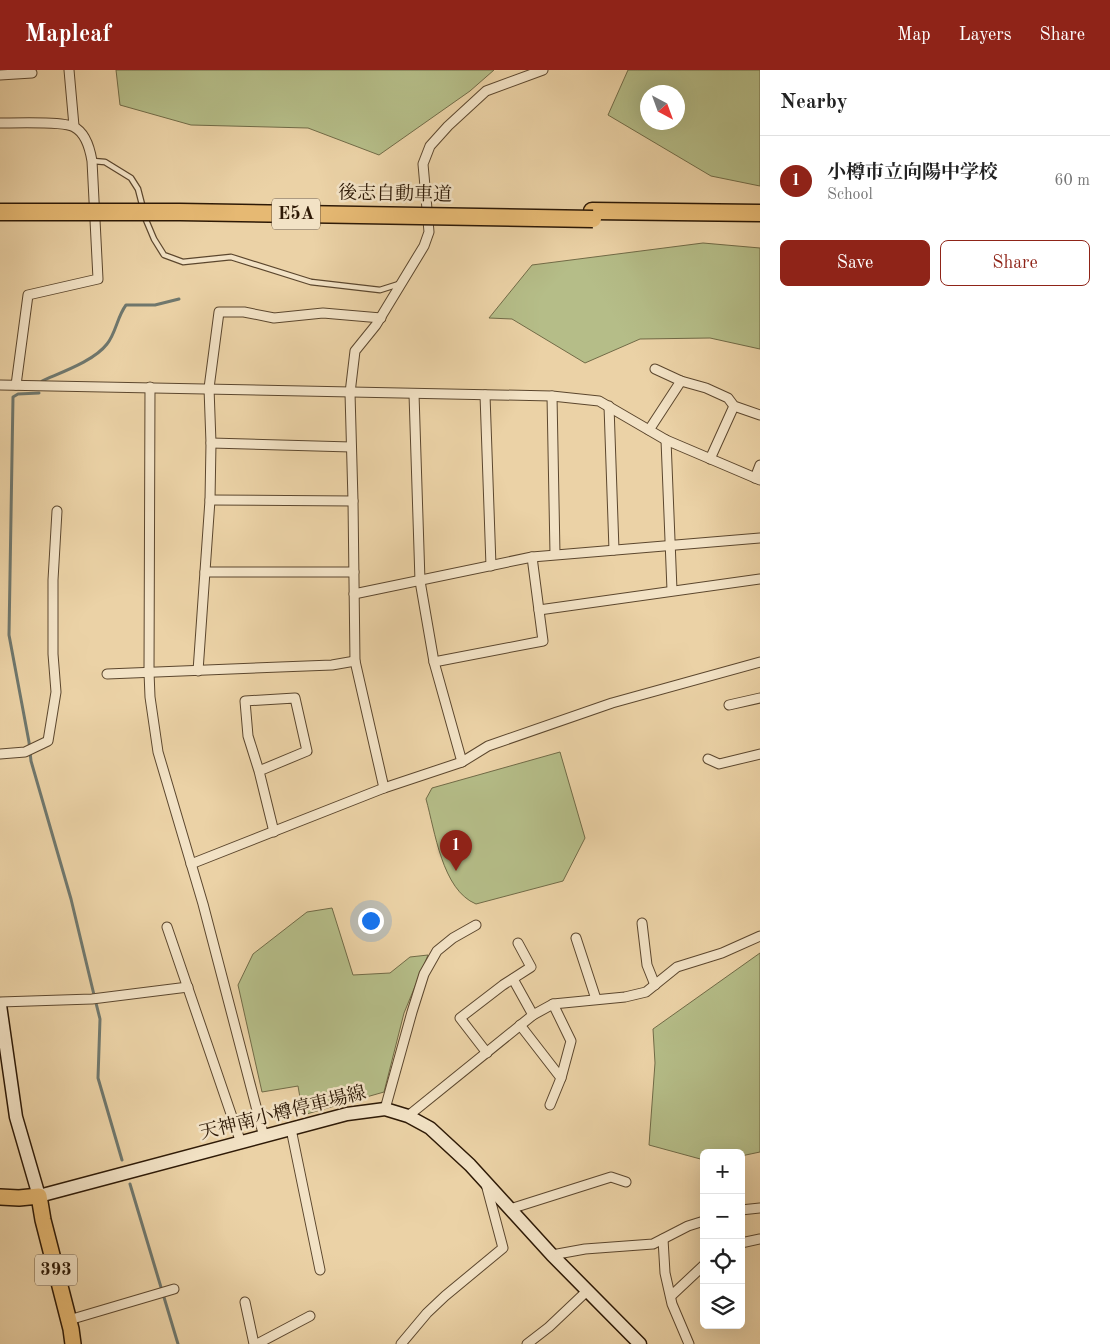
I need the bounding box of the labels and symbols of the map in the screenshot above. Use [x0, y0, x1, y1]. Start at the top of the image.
north arrow [640, 85, 685, 130]
street label: 後志自動車道 [338, 182, 452, 205]
road number: E5A [272, 198, 320, 230]
pin: 1 [440, 830, 472, 871]
your location [358, 908, 384, 934]
street label: 天神南小樽停車場線 [197, 1081, 368, 1144]
road number: 393 [35, 1254, 77, 1286]

